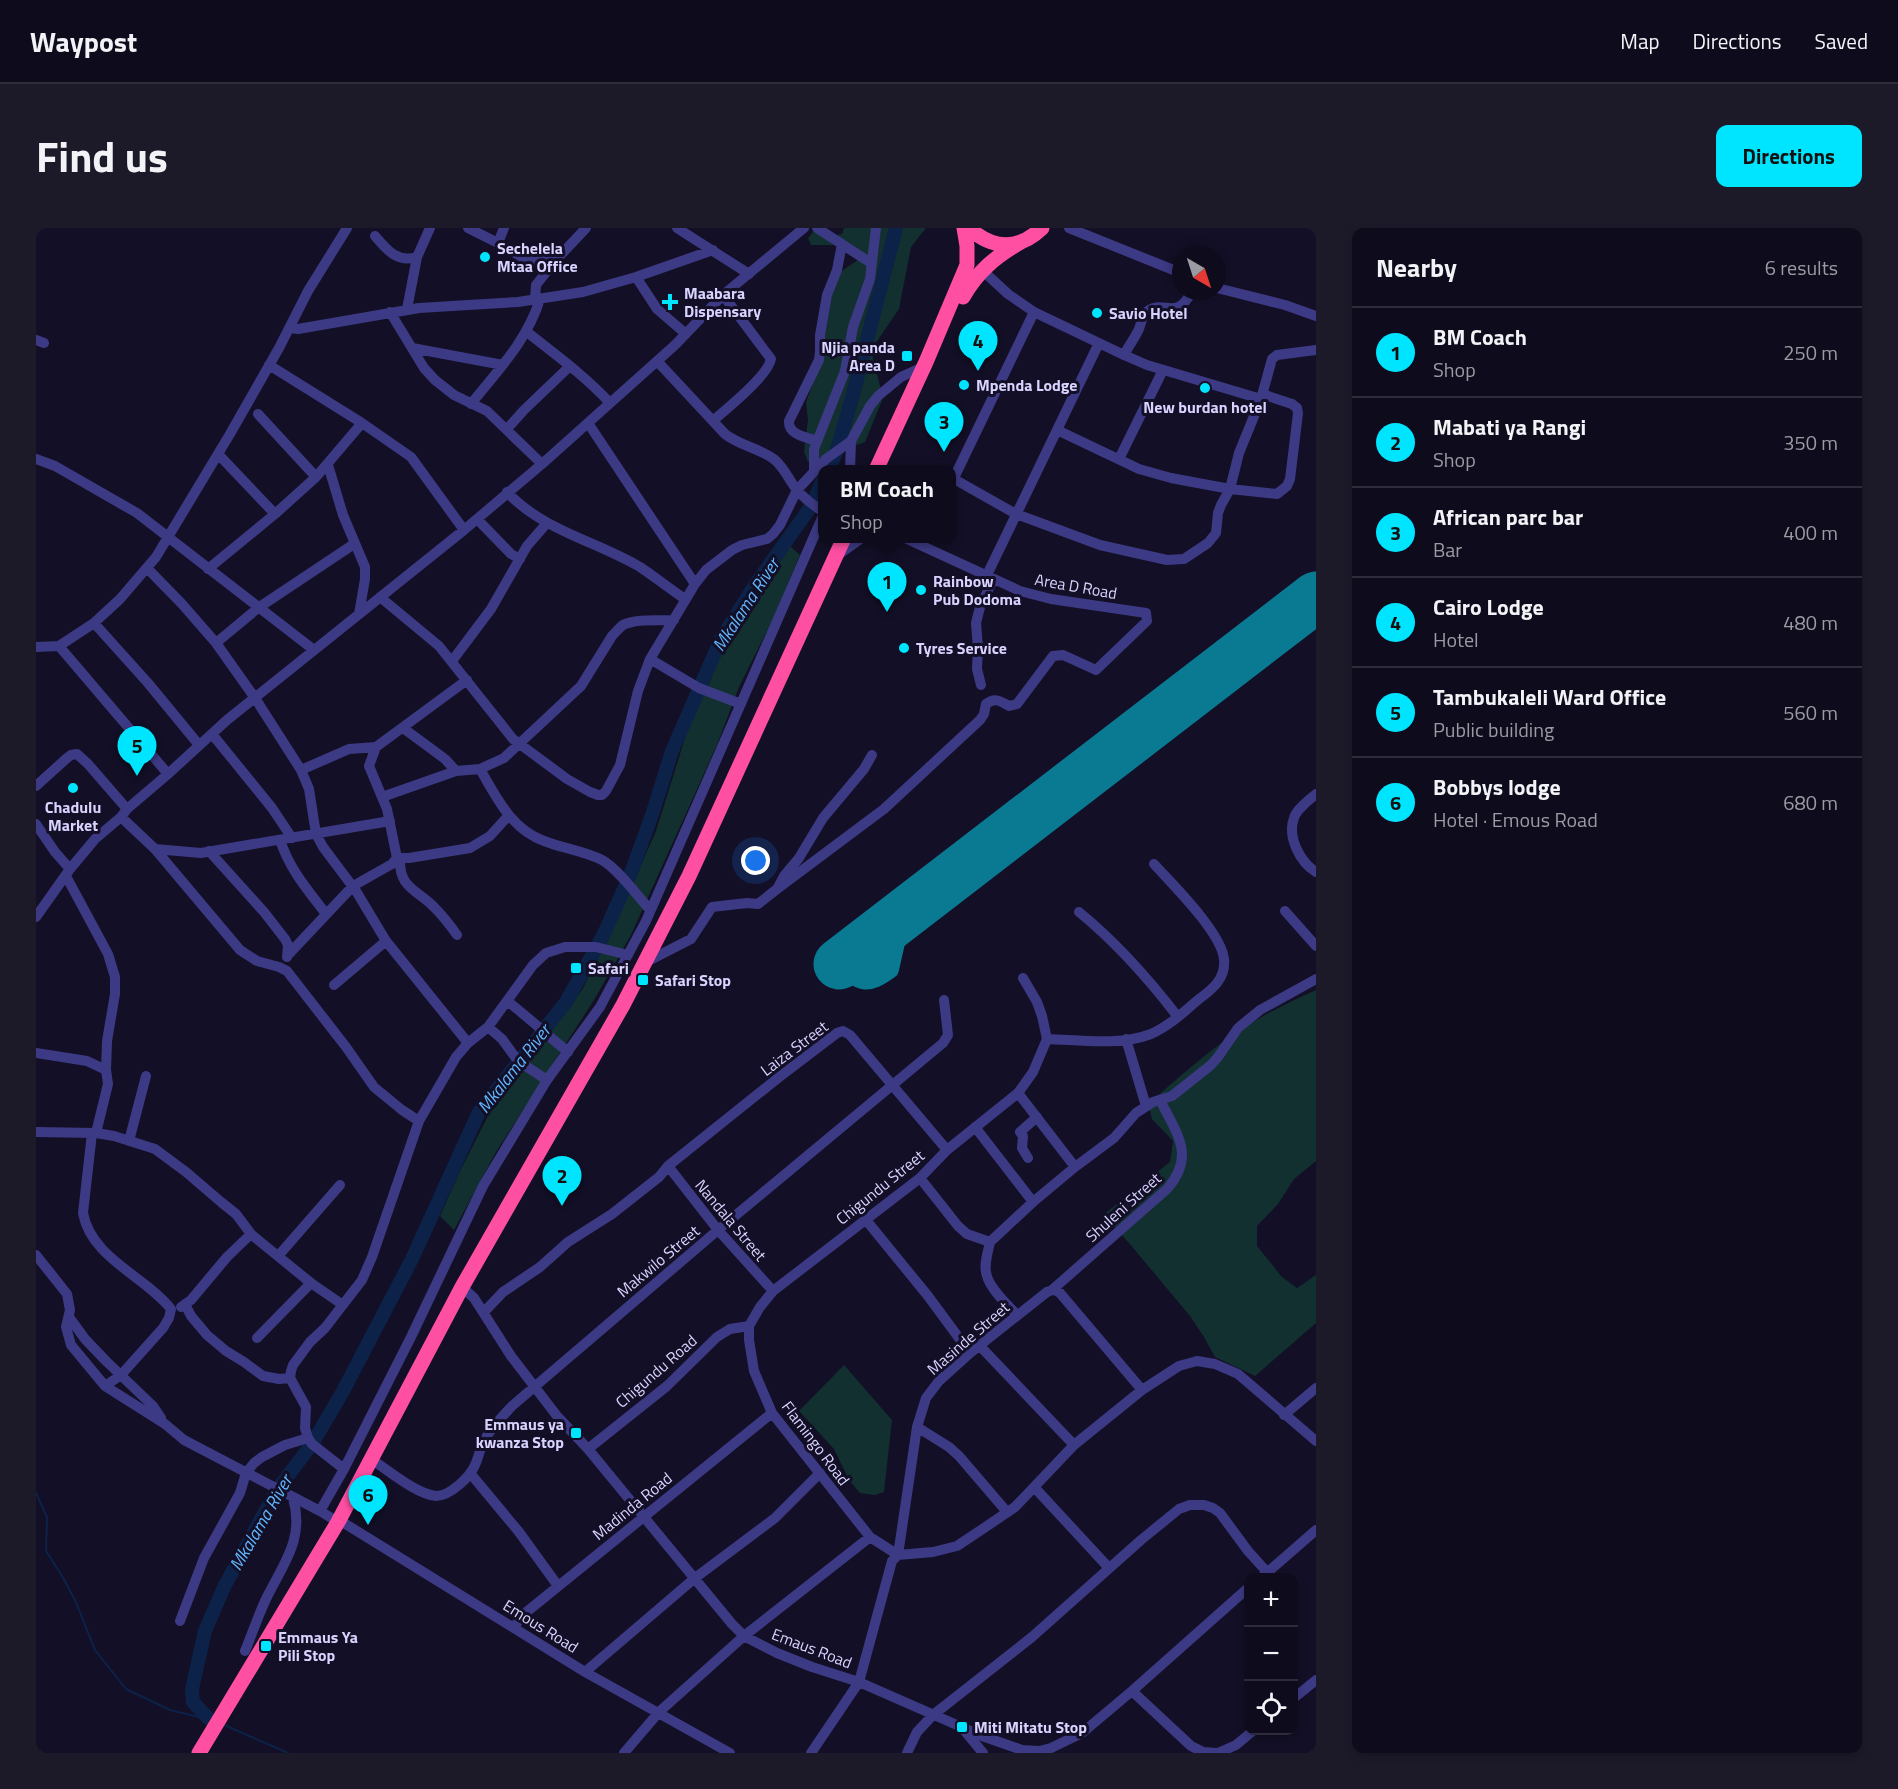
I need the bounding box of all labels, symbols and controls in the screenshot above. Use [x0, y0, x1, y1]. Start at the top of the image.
text: Waypost [30, 20, 137, 63]
text: Map [1620, 25, 1660, 57]
text: Directions [1693, 25, 1782, 57]
text: Saved [1815, 25, 1868, 57]
text: Find us [36, 124, 168, 188]
button: Directions [1716, 125, 1862, 187]
place label: Sechelela Mtaa Office [497, 236, 578, 278]
north arrow [1172, 246, 1226, 300]
text: Nearby [1376, 248, 1457, 287]
marker: Sechelela Mtaa Office [478, 250, 492, 264]
text: 6 results [1765, 252, 1838, 283]
place label: Maabara Dispensary [684, 281, 761, 323]
marker: Maabara Dispensary [661, 293, 679, 311]
place label: Savio Hotel [1109, 301, 1187, 325]
marker: Savio Hotel [1090, 306, 1104, 320]
text: BM Coach [1433, 320, 1527, 354]
pin: 4 [958, 322, 998, 371]
place label: Njia panda Area D [821, 335, 895, 377]
text: 1 [1390, 337, 1401, 368]
text: 250 m [1783, 337, 1838, 368]
marker: Njia panda Area D [900, 349, 914, 363]
text: Shop [1433, 354, 1476, 385]
place label: Mpenda Lodge [976, 373, 1077, 397]
marker: Mpenda Lodge [957, 378, 971, 392]
marker: New burdan hotel [1198, 381, 1212, 395]
place label: New burdan hotel [1143, 395, 1267, 419]
pin: 3 [924, 402, 964, 452]
text: Mabati ya Rangi [1433, 410, 1586, 444]
text: 2 [1390, 427, 1401, 458]
text: 350 m [1783, 427, 1838, 458]
text: Shop [1433, 444, 1476, 475]
popup [818, 465, 956, 543]
text: BM Coach [840, 472, 934, 506]
text: African parc bar [1433, 500, 1583, 534]
text: Shop [840, 506, 883, 537]
text: 3 [1390, 517, 1401, 548]
text: 400 m [1783, 517, 1838, 548]
text: Bar [1433, 534, 1462, 565]
water label: Mkalama River [705, 551, 787, 657]
pin: 1 [868, 562, 906, 612]
street label: Area D Road [1033, 567, 1119, 605]
place label: Rainbow Pub Dodoma [933, 569, 1021, 611]
marker: Rainbow Pub Dodoma [914, 583, 928, 597]
text: Cairo Lodge [1433, 590, 1544, 624]
text: 4 [1390, 607, 1401, 638]
text: 480 m [1783, 607, 1838, 638]
text: Hotel [1433, 624, 1479, 655]
place label: Tyres Service [916, 636, 1007, 660]
marker: Tyres Service [897, 641, 911, 655]
text: Tambukaleli Ward Office [1433, 680, 1666, 714]
text: 5 [1390, 697, 1401, 728]
text: 560 m [1783, 697, 1838, 728]
text: Public building [1433, 714, 1554, 745]
pin: 5 [118, 726, 156, 776]
text: Bobbys lodge [1433, 770, 1561, 804]
marker: Chadulu Market [66, 781, 80, 795]
text: 6 [1390, 787, 1401, 818]
text: 680 m [1783, 787, 1838, 818]
place label: Chadulu Market [45, 795, 101, 837]
text: Hotel · Emous Road [1433, 804, 1598, 835]
your location [741, 846, 770, 875]
place label: Safari [588, 956, 629, 980]
marker: Safari [569, 961, 583, 975]
place label: Safari Stop [655, 968, 731, 992]
marker: Safari Stop [636, 973, 650, 987]
street label: Laiza Street [755, 1014, 833, 1081]
water label: Mkalama River [470, 1017, 558, 1119]
street label: Chigundu Street [831, 1144, 930, 1230]
pin: 2 [542, 1156, 582, 1206]
street label: Shuleni Street [1080, 1166, 1166, 1248]
street label: Nandala Street [690, 1174, 773, 1266]
street label: Makwilo Street [611, 1219, 705, 1303]
street label: Masinde Street [922, 1295, 1015, 1381]
street label: Chigundu Road [610, 1329, 702, 1413]
street label: Flamingo Road [776, 1396, 856, 1490]
place label: Emmaus ya kwanza Stop [476, 1412, 564, 1454]
marker: Emmaus ya kwanza Stop [569, 1426, 583, 1440]
street label: Madinda Road [587, 1466, 677, 1546]
water label: Mkalama River [222, 1468, 300, 1576]
pin: 6 [348, 1476, 388, 1525]
map controls [1244, 1573, 1298, 1735]
button: + [1244, 1573, 1298, 1627]
street label: Emous Road [499, 1593, 583, 1659]
street label: Emaus Road [768, 1622, 856, 1674]
place label: Emmaus Ya Pili Stop [278, 1625, 358, 1667]
button: − [1244, 1627, 1298, 1681]
marker: Emmaus Ya Pili Stop [259, 1639, 273, 1653]
button: locate [1244, 1681, 1298, 1735]
place label: Miti Mitatu Stop [974, 1715, 1087, 1739]
marker: Miti Mitatu Stop [955, 1720, 969, 1734]

